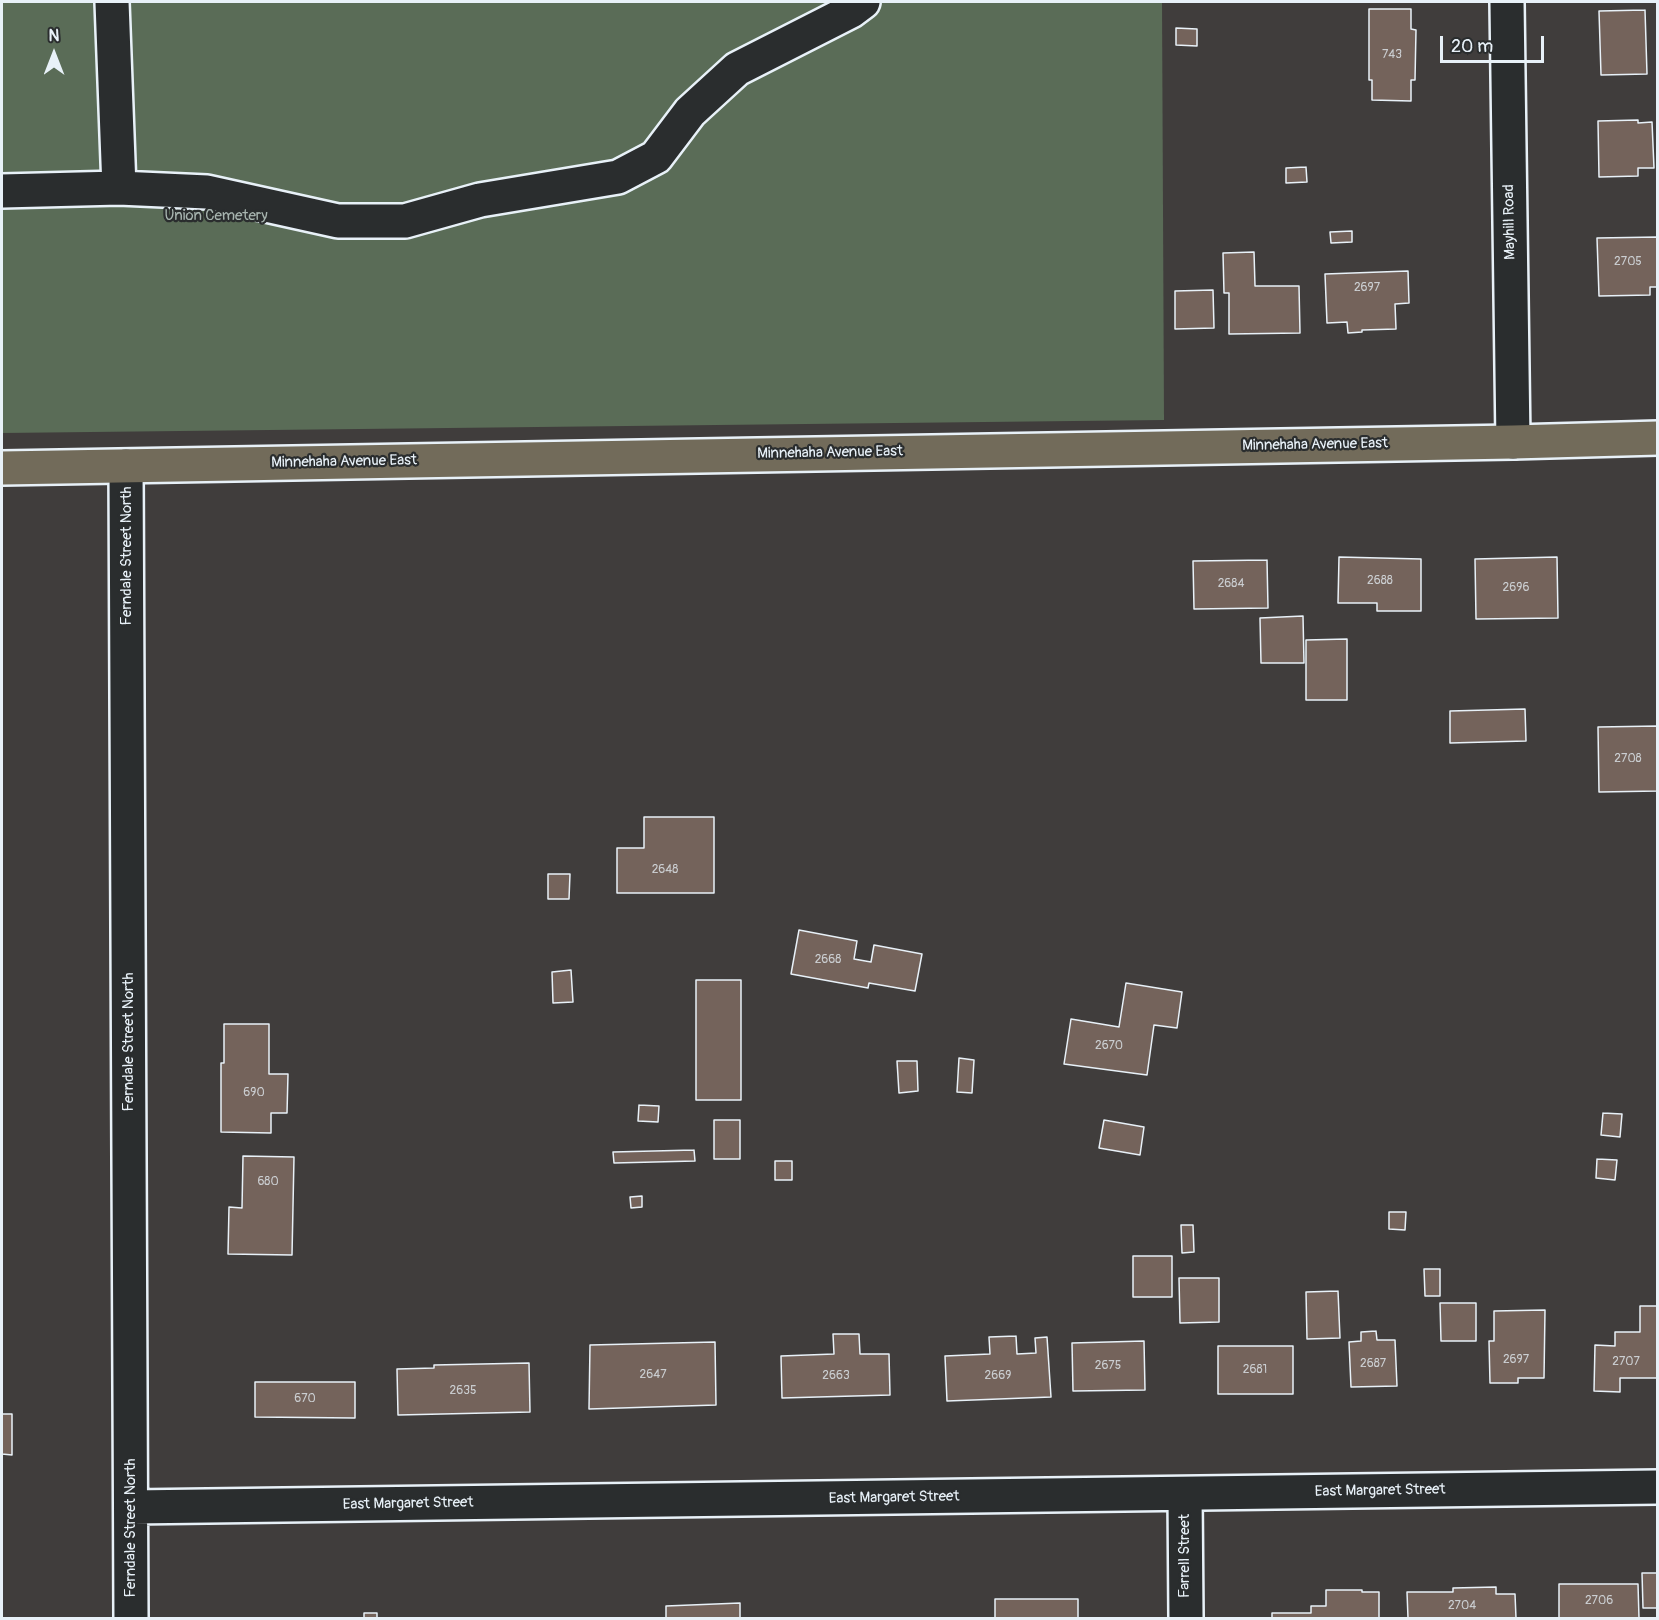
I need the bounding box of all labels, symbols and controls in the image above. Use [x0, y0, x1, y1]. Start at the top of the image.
north arrow [24, 24, 84, 84]
scale bar [1443, 24, 1546, 62]
text: N [49, 26, 59, 46]
text: 20 m [1451, 35, 1493, 58]
house number: 743 [1382, 48, 1402, 62]
street label: Mayhill Road [1500, 184, 1520, 260]
park label: Union Cemetery [164, 207, 268, 225]
house number: 2705 [1614, 255, 1642, 269]
house number: 2697 [1354, 281, 1380, 295]
street label: Minnehaha Avenue East [1242, 435, 1388, 455]
street label: Minnehaha Avenue East [757, 443, 903, 463]
street label: Minnehaha Avenue East [271, 452, 417, 472]
street label: Ferndale Street North [118, 487, 136, 625]
house number: 2688 [1367, 574, 1393, 588]
house number: 2684 [1218, 577, 1244, 591]
house number: 2696 [1503, 581, 1529, 595]
house number: 2708 [1614, 752, 1642, 766]
house number: 2648 [652, 863, 678, 877]
house number: 2668 [815, 953, 841, 967]
street label: Ferndale Street North [120, 973, 138, 1111]
house number: 2670 [1095, 1039, 1123, 1053]
house number: 690 [243, 1086, 265, 1100]
house number: 680 [257, 1175, 279, 1189]
house number: 2697 [1503, 1353, 1529, 1367]
house number: 2707 [1612, 1355, 1640, 1369]
house number: 2687 [1360, 1357, 1386, 1371]
house number: 2675 [1095, 1359, 1121, 1373]
house number: 2681 [1243, 1363, 1267, 1377]
house number: 2647 [640, 1368, 666, 1382]
house number: 2663 [822, 1369, 850, 1383]
house number: 2669 [985, 1369, 1011, 1383]
house number: 2635 [450, 1384, 476, 1398]
house number: 670 [294, 1392, 316, 1406]
street label: Ferndale Street North [122, 1459, 140, 1597]
street label: East Margaret Street [1314, 1481, 1446, 1501]
street label: East Margaret Street [828, 1488, 960, 1508]
street label: East Margaret Street [342, 1494, 474, 1514]
street label: Farrell Street [1176, 1514, 1194, 1598]
house number: 2706 [1585, 1594, 1613, 1608]
house number: 2704 [1448, 1599, 1476, 1613]

